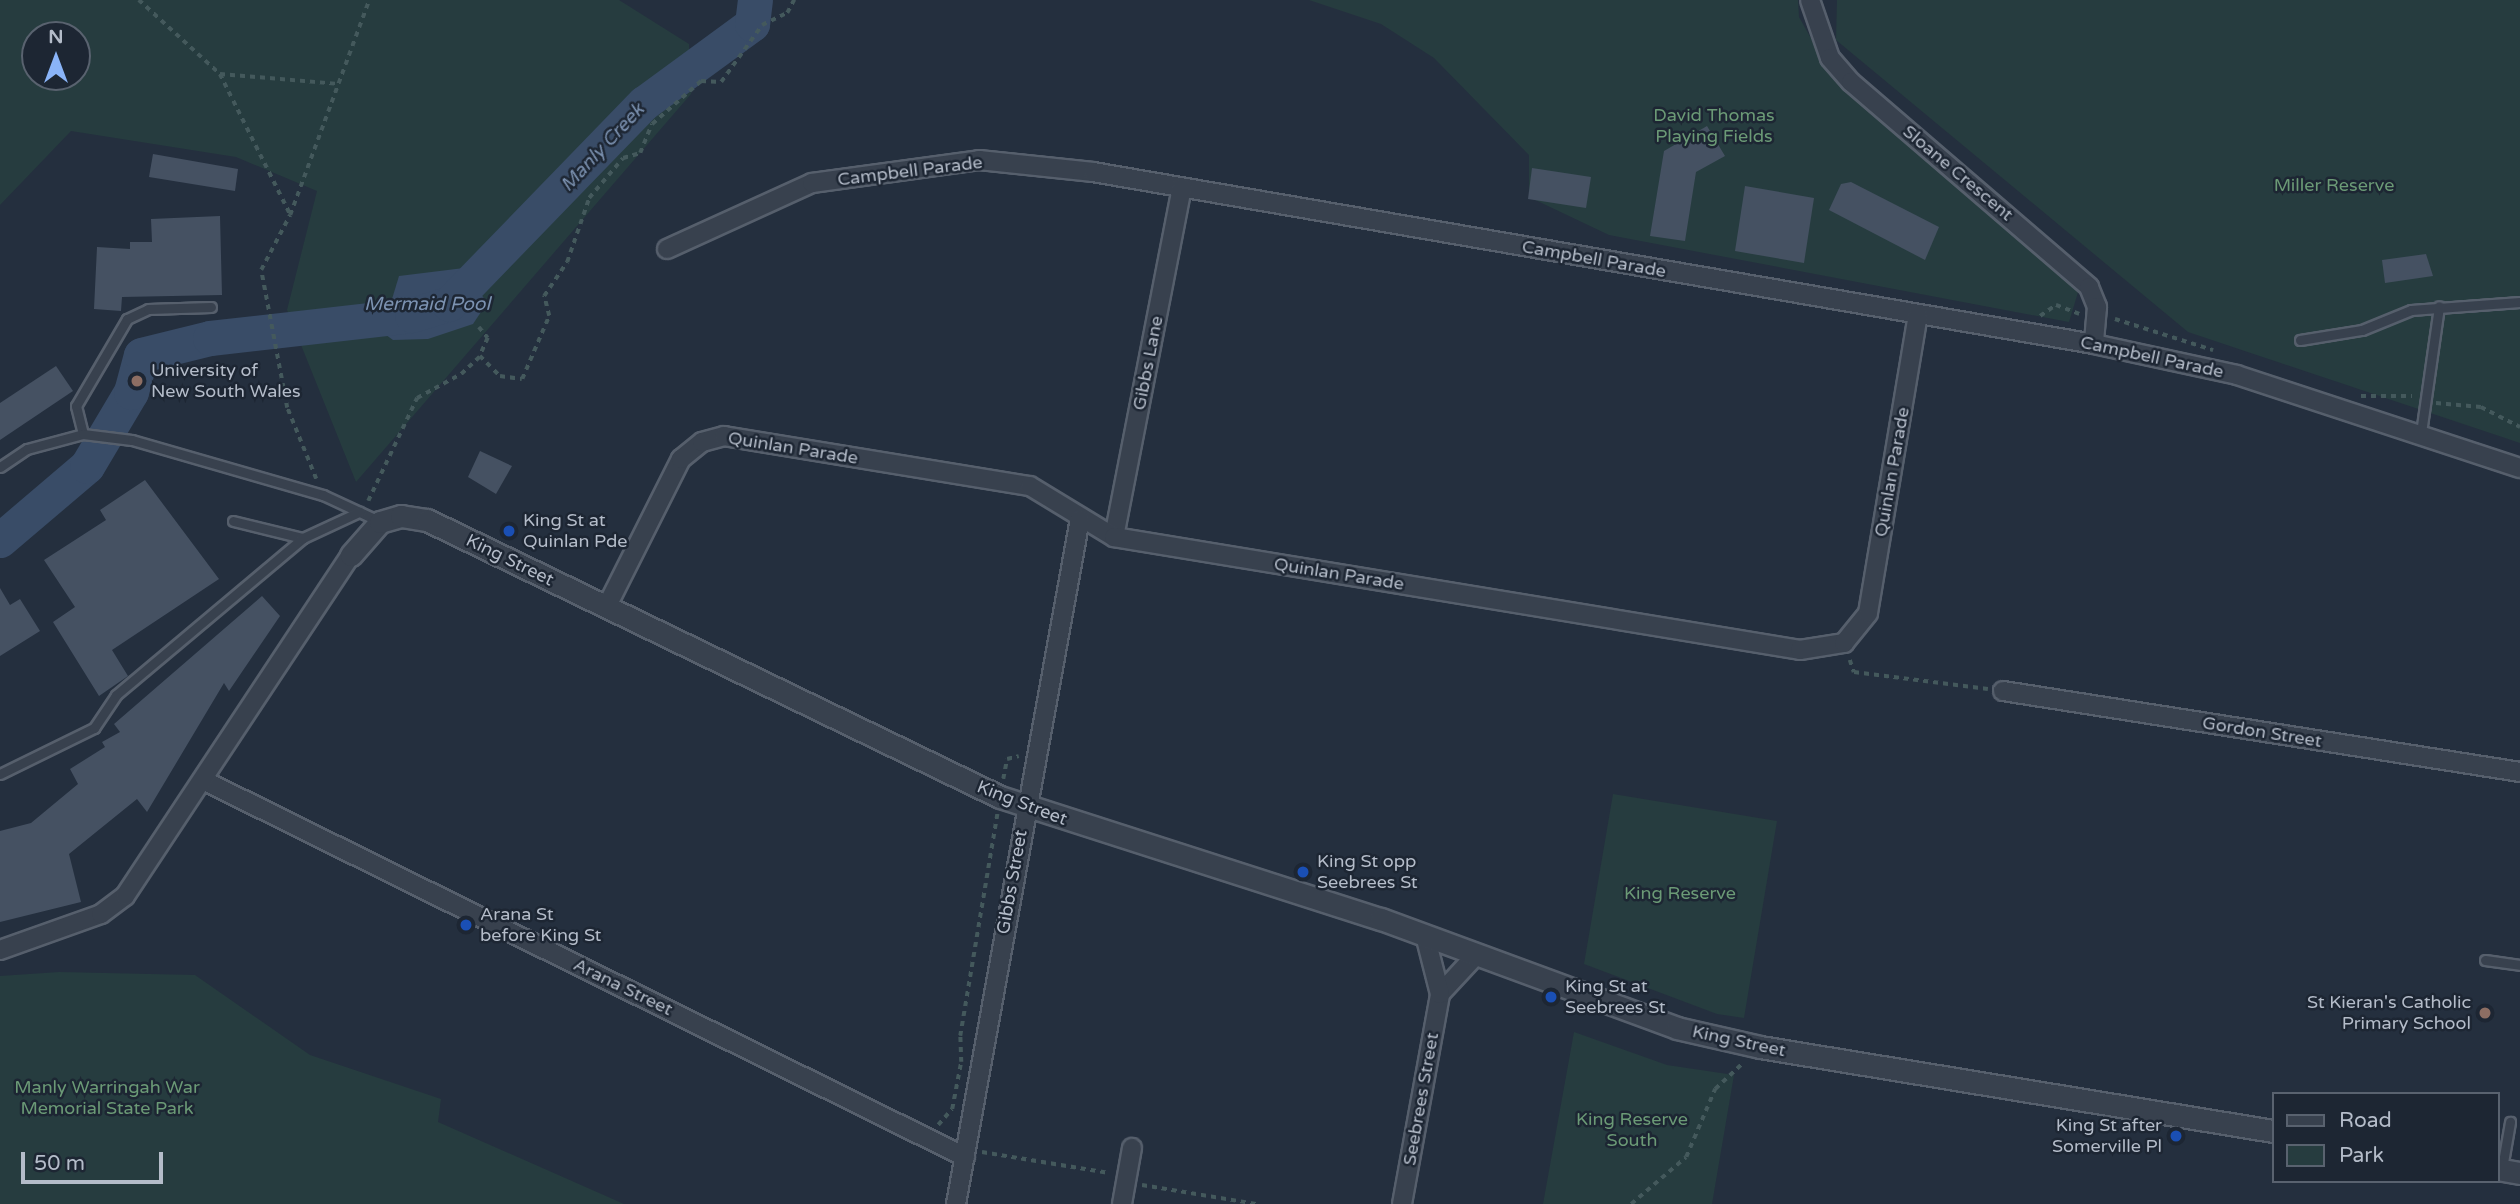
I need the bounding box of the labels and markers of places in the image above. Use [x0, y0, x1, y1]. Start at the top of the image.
place label: University of New South Wales [151, 360, 301, 402]
marker: University of New South Wales [129, 373, 145, 389]
place label: King St at Quinlan Pde [523, 510, 628, 552]
marker: King St at Quinlan Pde [501, 523, 517, 539]
place label: King St opp Seebrees St [1317, 851, 1418, 894]
marker: King St opp Seebrees St [1295, 864, 1311, 880]
place label: Arana St before King St [480, 904, 601, 946]
marker: Arana St before King St [458, 917, 474, 933]
place label: King St at Seebrees St [1565, 976, 1666, 1018]
marker: King St at Seebrees St [1543, 989, 1559, 1005]
place label: St Kieran's Catholic Primary School [2307, 992, 2471, 1034]
marker: St Kieran's Catholic Primary School [2477, 1005, 2493, 1021]
place label: King St after Somerville Pl [2052, 1115, 2162, 1158]
marker: King St after Somerville Pl [2168, 1128, 2184, 1144]

